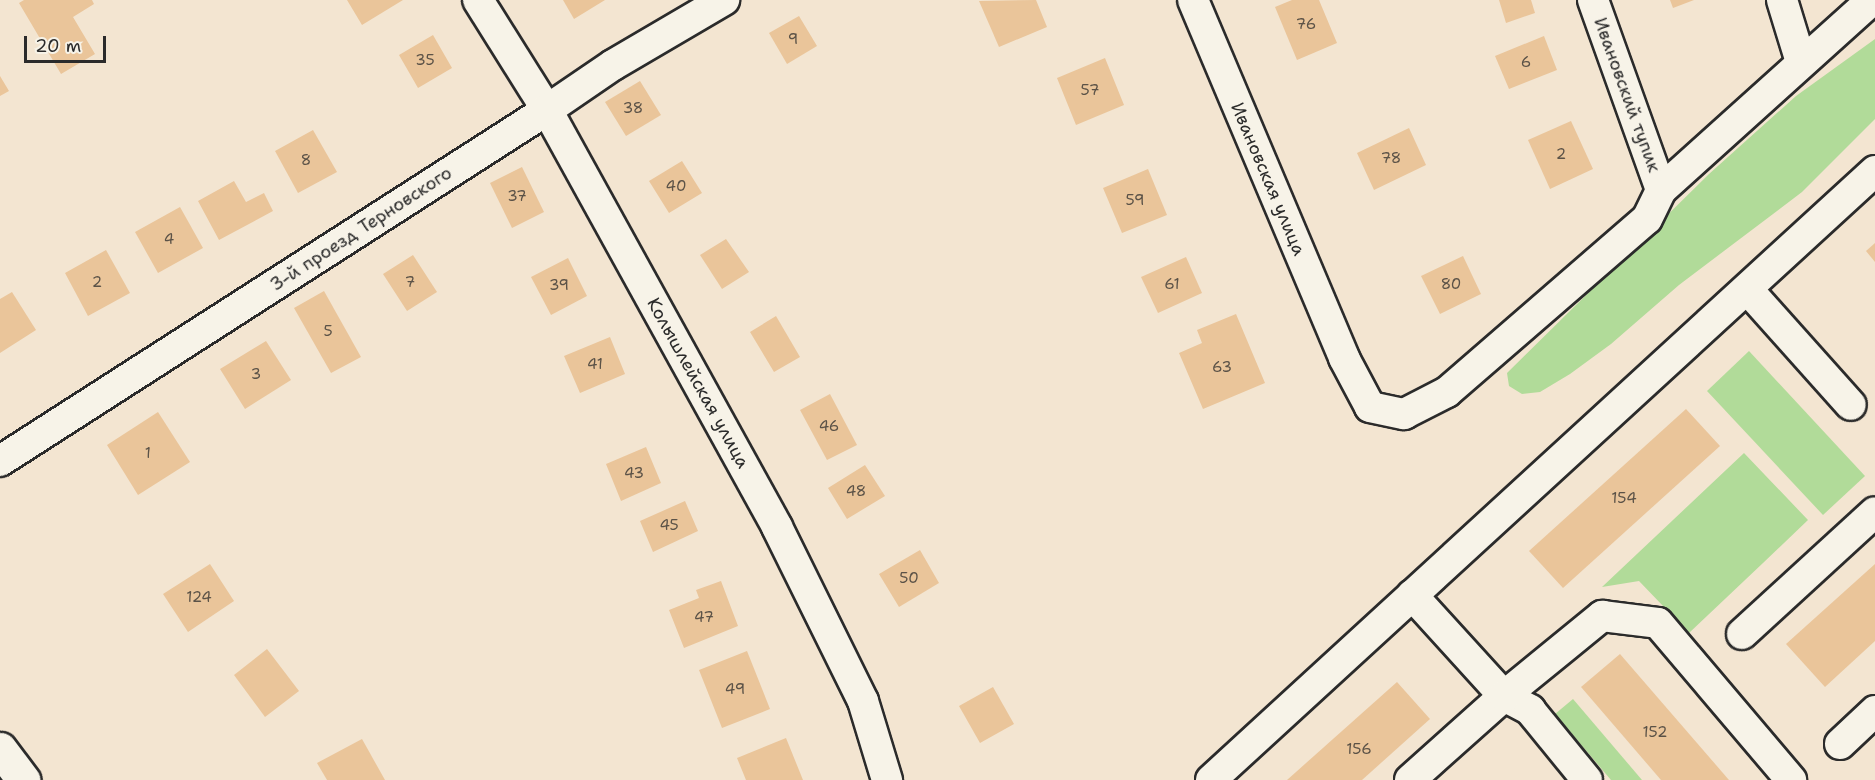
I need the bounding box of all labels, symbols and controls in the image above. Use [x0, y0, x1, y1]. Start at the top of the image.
street label: Ивановский тупик [1589, 15, 1665, 175]
house number: 76 [1296, 16, 1316, 34]
scale bar [27, 24, 110, 62]
house number: 9 [788, 31, 798, 49]
text: 20 m [35, 34, 81, 58]
house number: 35 [415, 52, 435, 70]
house number: 6 [1521, 54, 1531, 72]
house number: 57 [1081, 82, 1099, 100]
street label: Ивановская улица [1226, 99, 1310, 259]
house number: 38 [623, 100, 643, 118]
house number: 2 [1556, 146, 1566, 164]
house number: 78 [1381, 150, 1401, 168]
house number: 8 [301, 152, 311, 170]
street label: 3-й проезд Терновского [266, 162, 456, 296]
house number: 40 [666, 178, 686, 196]
house number: 37 [507, 188, 527, 206]
house number: 59 [1126, 192, 1144, 210]
house number: 4 [164, 231, 174, 249]
house number: 2 [92, 274, 102, 292]
house number: 7 [405, 274, 415, 292]
house number: 61 [1164, 276, 1180, 294]
house number: 80 [1441, 276, 1461, 294]
house number: 39 [549, 277, 569, 295]
street label: Колышлейская улица [642, 294, 754, 472]
house number: 5 [323, 323, 333, 341]
house number: 41 [587, 356, 603, 374]
house number: 63 [1212, 359, 1232, 377]
house number: 3 [251, 366, 261, 384]
house number: 46 [819, 418, 839, 436]
house number: 1 [145, 445, 151, 463]
house number: 43 [624, 465, 644, 483]
house number: 48 [846, 483, 866, 501]
house number: 154 [1611, 490, 1637, 508]
house number: 45 [659, 517, 679, 535]
house number: 50 [899, 570, 919, 588]
house number: 124 [186, 589, 212, 607]
house number: 47 [694, 609, 714, 627]
house number: 49 [725, 681, 745, 699]
house number: 152 [1643, 724, 1667, 742]
house number: 156 [1346, 741, 1372, 759]

